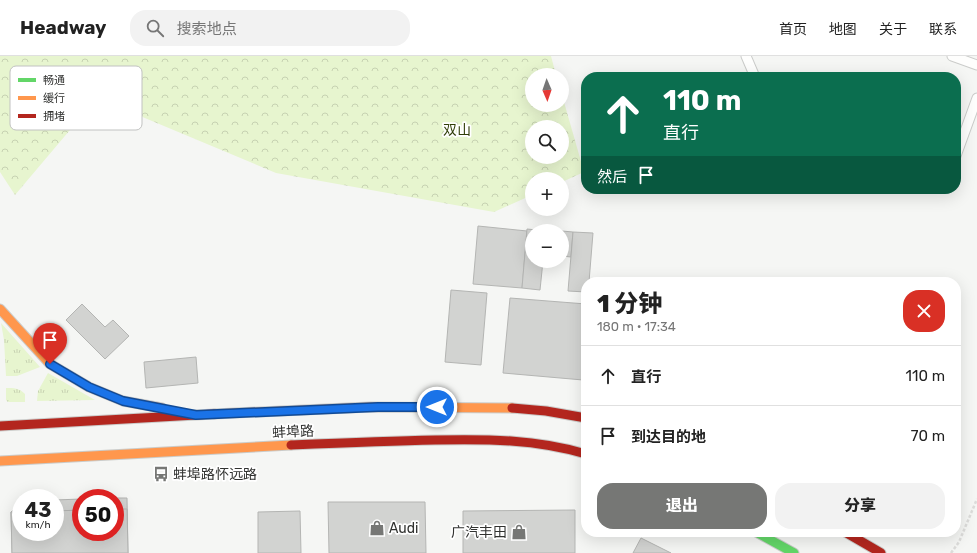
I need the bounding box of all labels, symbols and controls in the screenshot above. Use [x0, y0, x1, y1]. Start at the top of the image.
search box [130, 10, 410, 46]
text: Headway [20, 16, 106, 39]
icon: search [144, 17, 166, 39]
text: 搜索地点 [176, 20, 236, 38]
text: 首页 [779, 21, 807, 38]
text: 地图 [829, 21, 857, 38]
text: 关于 [879, 21, 907, 38]
text: 联系 [929, 21, 957, 38]
legend [10, 66, 142, 130]
north arrow [525, 68, 569, 112]
map controls [525, 68, 569, 268]
text: 畅通 [43, 74, 65, 87]
text: 110 m [663, 84, 741, 117]
icon: ahead [597, 88, 649, 140]
text: 缓行 [43, 92, 65, 105]
text: 拥堵 [43, 110, 65, 123]
button: search [525, 120, 569, 164]
park label: 双山 [443, 122, 471, 139]
text: 直行 [663, 122, 699, 144]
icon: arrive [635, 164, 657, 186]
text: 然后 [597, 168, 627, 186]
button: + [525, 172, 569, 216]
button: − [525, 224, 569, 268]
text: 1 分钟 [597, 290, 662, 318]
button: close [903, 290, 945, 332]
text: 180 m · 17:34 [597, 319, 676, 334]
pin [33, 323, 67, 364]
icon: arrive [39, 329, 61, 351]
icon: ahead [597, 365, 619, 387]
text: 110 m [906, 367, 945, 385]
text: 直行 [631, 368, 661, 386]
position arrow [416, 386, 458, 428]
street label: 蚌埠路 [272, 422, 314, 442]
icon: arrive [597, 425, 619, 447]
text: 70 m [911, 427, 945, 445]
text: 到达目的地 [631, 428, 706, 446]
bus stop icon: 蚌埠路怀远路 [152, 465, 170, 483]
place label: 蚌埠路怀远路 [173, 466, 257, 483]
button: 退出 [597, 483, 767, 529]
button: 分享 [775, 483, 945, 529]
speed limit sign: 50 [72, 489, 124, 541]
text: 43 [25, 498, 51, 522]
text: km/h [26, 519, 50, 531]
shop icon: Audi [368, 519, 386, 537]
place label: Audi [389, 520, 418, 537]
shop icon: 广汽丰田 [510, 523, 528, 541]
place label: 广汽丰田 [451, 524, 507, 541]

